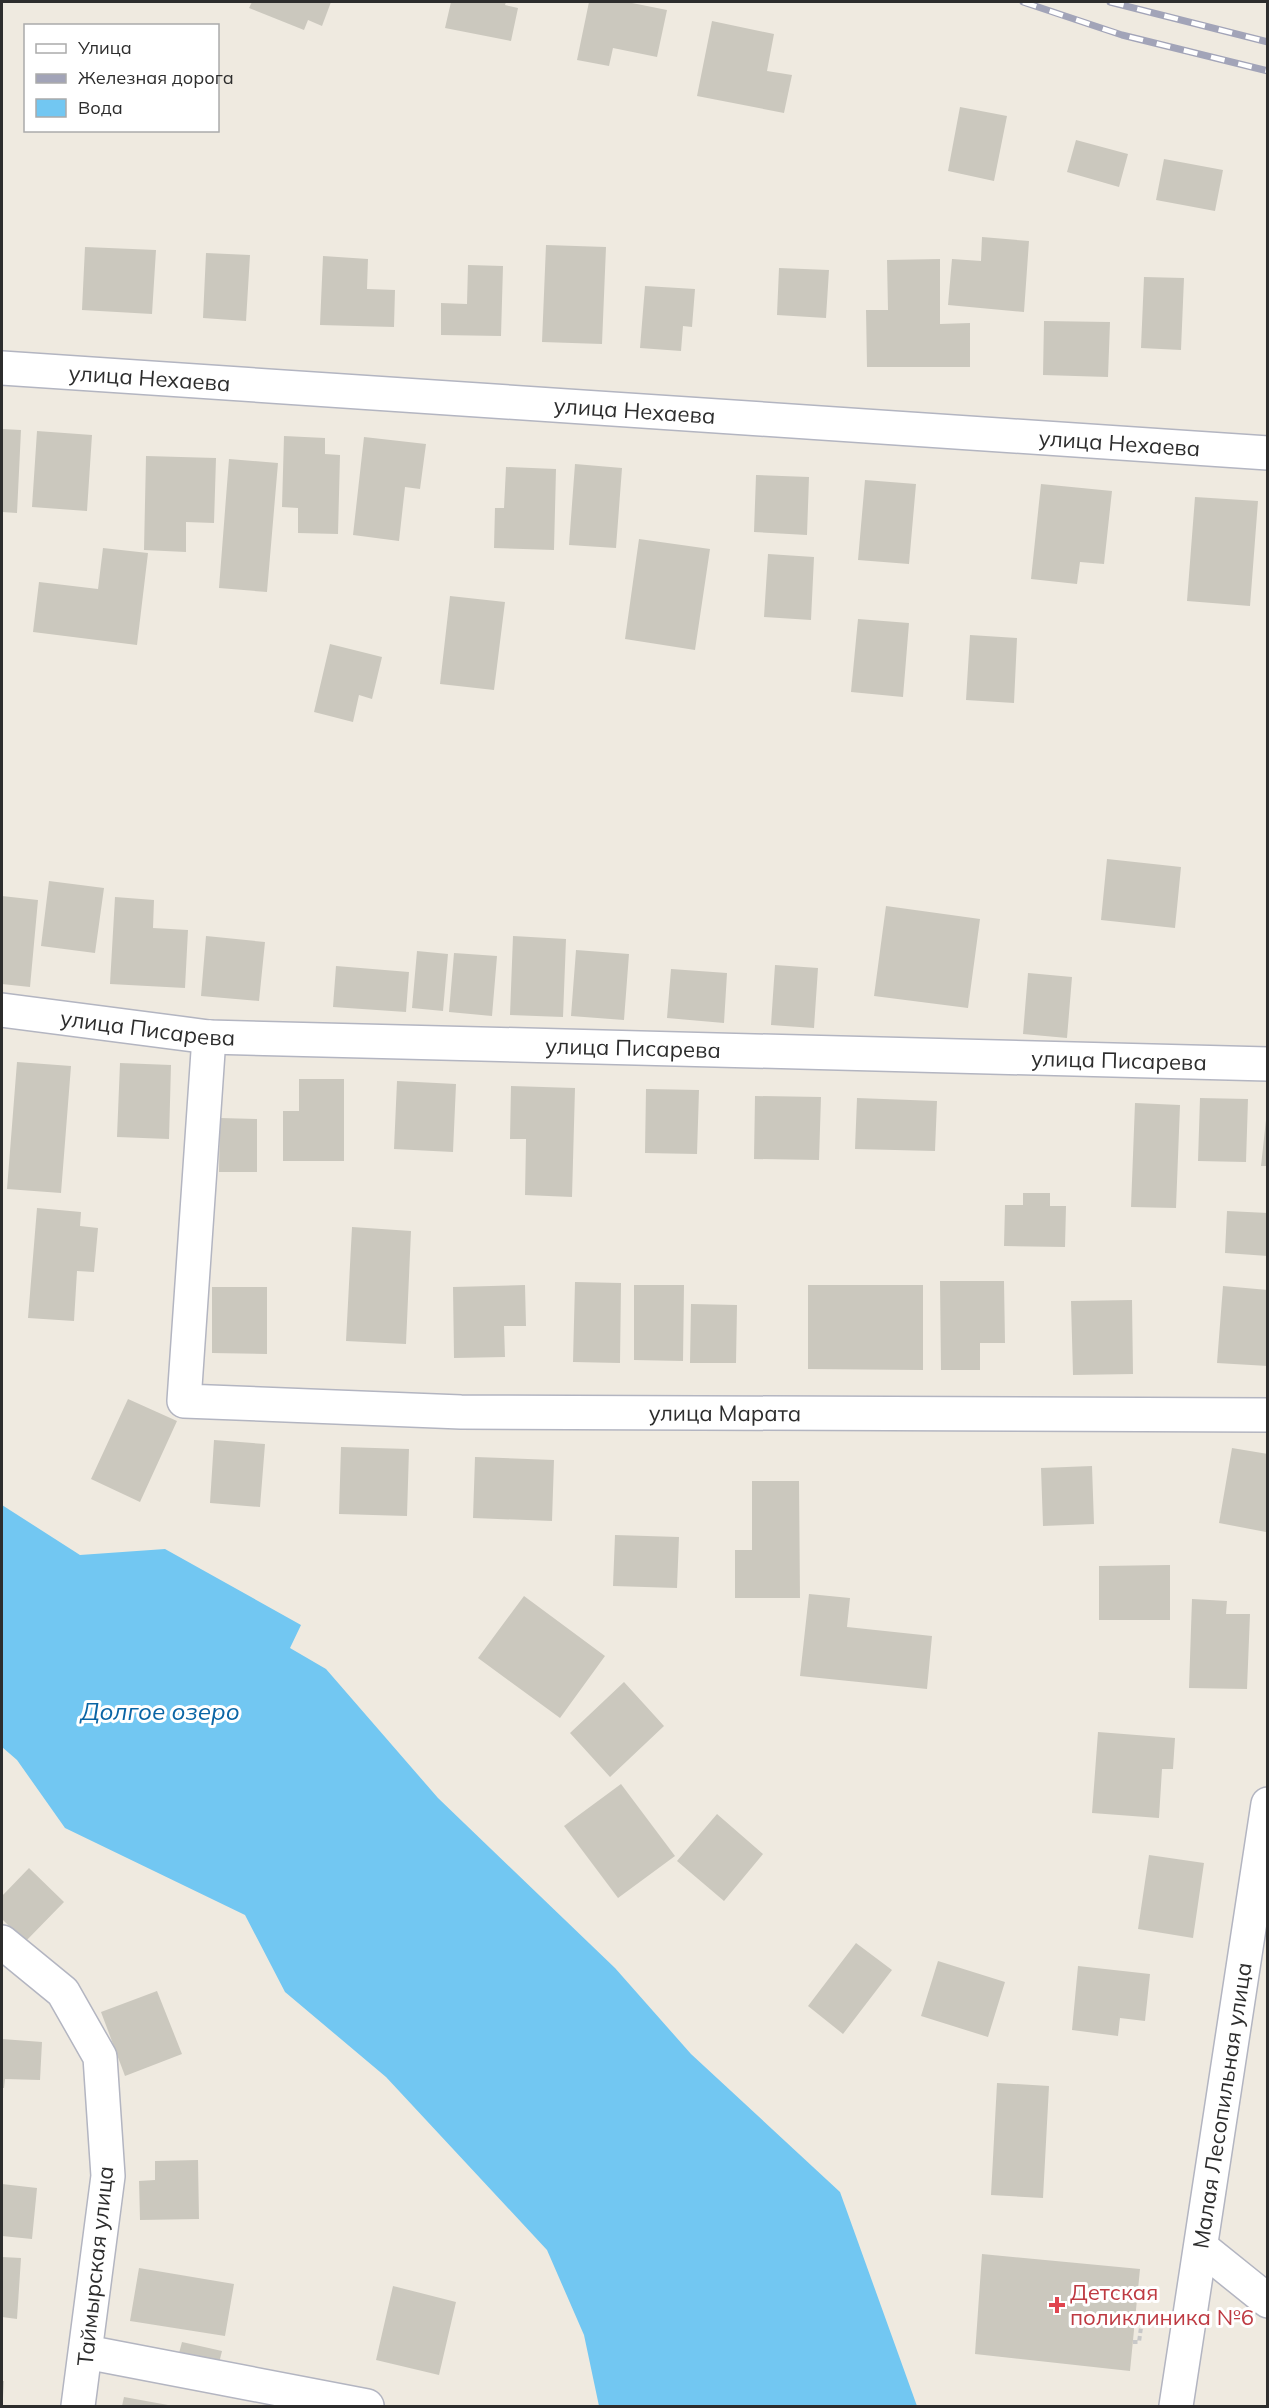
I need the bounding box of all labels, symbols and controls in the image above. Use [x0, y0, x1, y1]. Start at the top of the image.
legend [24, 24, 219, 132]
text: Улица [77, 36, 132, 59]
text: Железная дорога [78, 66, 234, 89]
text: Вода [78, 96, 123, 119]
street label: улица Нехаева [68, 359, 231, 397]
street label: улица Нехаева [553, 391, 716, 430]
street label: улица Нехаева [1038, 424, 1201, 462]
street label: улица Писарева [59, 1004, 235, 1052]
street label: улица Писарева [545, 1032, 721, 1064]
street label: улица Писарева [1031, 1044, 1207, 1076]
street label: улица Марата [649, 1399, 801, 1427]
water label: Долгое озеро [78, 1696, 240, 1726]
street label: Малая Лесопильная улица [1186, 1960, 1258, 2250]
street label: Таймырская улица [71, 2165, 119, 2367]
place label: Детская поликлиника №6 [1070, 2278, 1254, 2331]
marker: Детская поликлиника №6 [1048, 2296, 1066, 2314]

